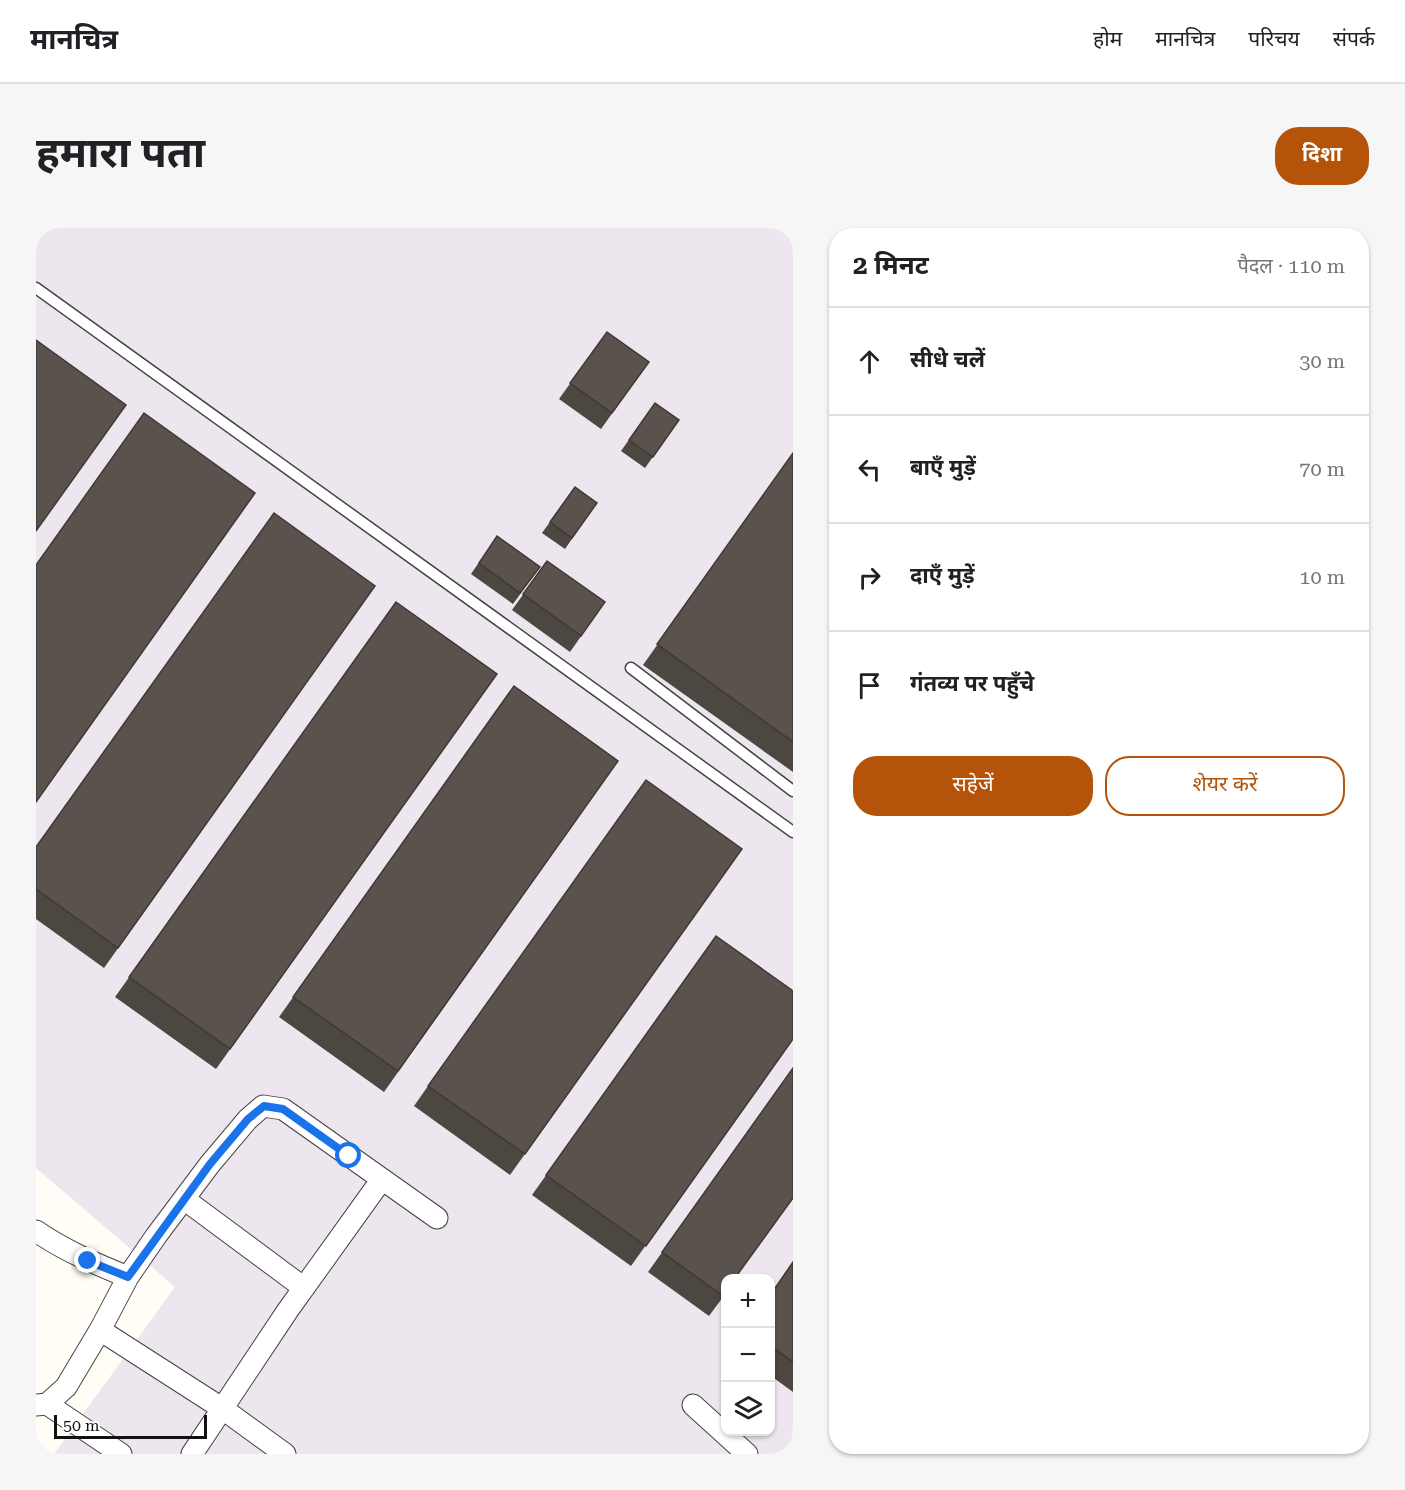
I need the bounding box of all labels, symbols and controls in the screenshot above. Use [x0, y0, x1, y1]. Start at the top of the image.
text: मानचित्र [30, 23, 118, 56]
text: होम [1093, 27, 1122, 51]
text: मानचित्र [1155, 27, 1215, 51]
text: परिचय [1248, 27, 1300, 51]
text: संपर्क [1333, 27, 1375, 51]
button: दिशा [1275, 127, 1369, 185]
text: हमारा पता [36, 128, 205, 177]
text: 2 मिनट [853, 250, 929, 280]
text: पैदल · 110 m [1237, 254, 1345, 278]
icon: ahead [853, 345, 886, 378]
text: सीधे चलें [910, 347, 985, 372]
text: 30 m [1299, 349, 1345, 373]
icon: left [853, 453, 886, 486]
text: बाएँ मुड़ें [910, 455, 976, 480]
text: 70 m [1299, 457, 1345, 481]
icon: right [853, 561, 886, 594]
text: दाएँ मुड़ें [910, 563, 975, 588]
text: 10 m [1299, 565, 1345, 589]
icon: arrive [853, 669, 886, 702]
text: गंतव्य पर पहुँचे [910, 671, 1034, 696]
button: सहेजें [853, 756, 1093, 816]
button: शेयर करें [1105, 756, 1345, 816]
route start [335, 1142, 361, 1168]
route end [74, 1247, 100, 1273]
map controls [721, 1274, 775, 1436]
button: + [721, 1274, 775, 1328]
button: − [721, 1328, 775, 1382]
button: layers [721, 1382, 775, 1436]
scale bar [54, 1412, 207, 1440]
text: 50 m [63, 1416, 100, 1435]

